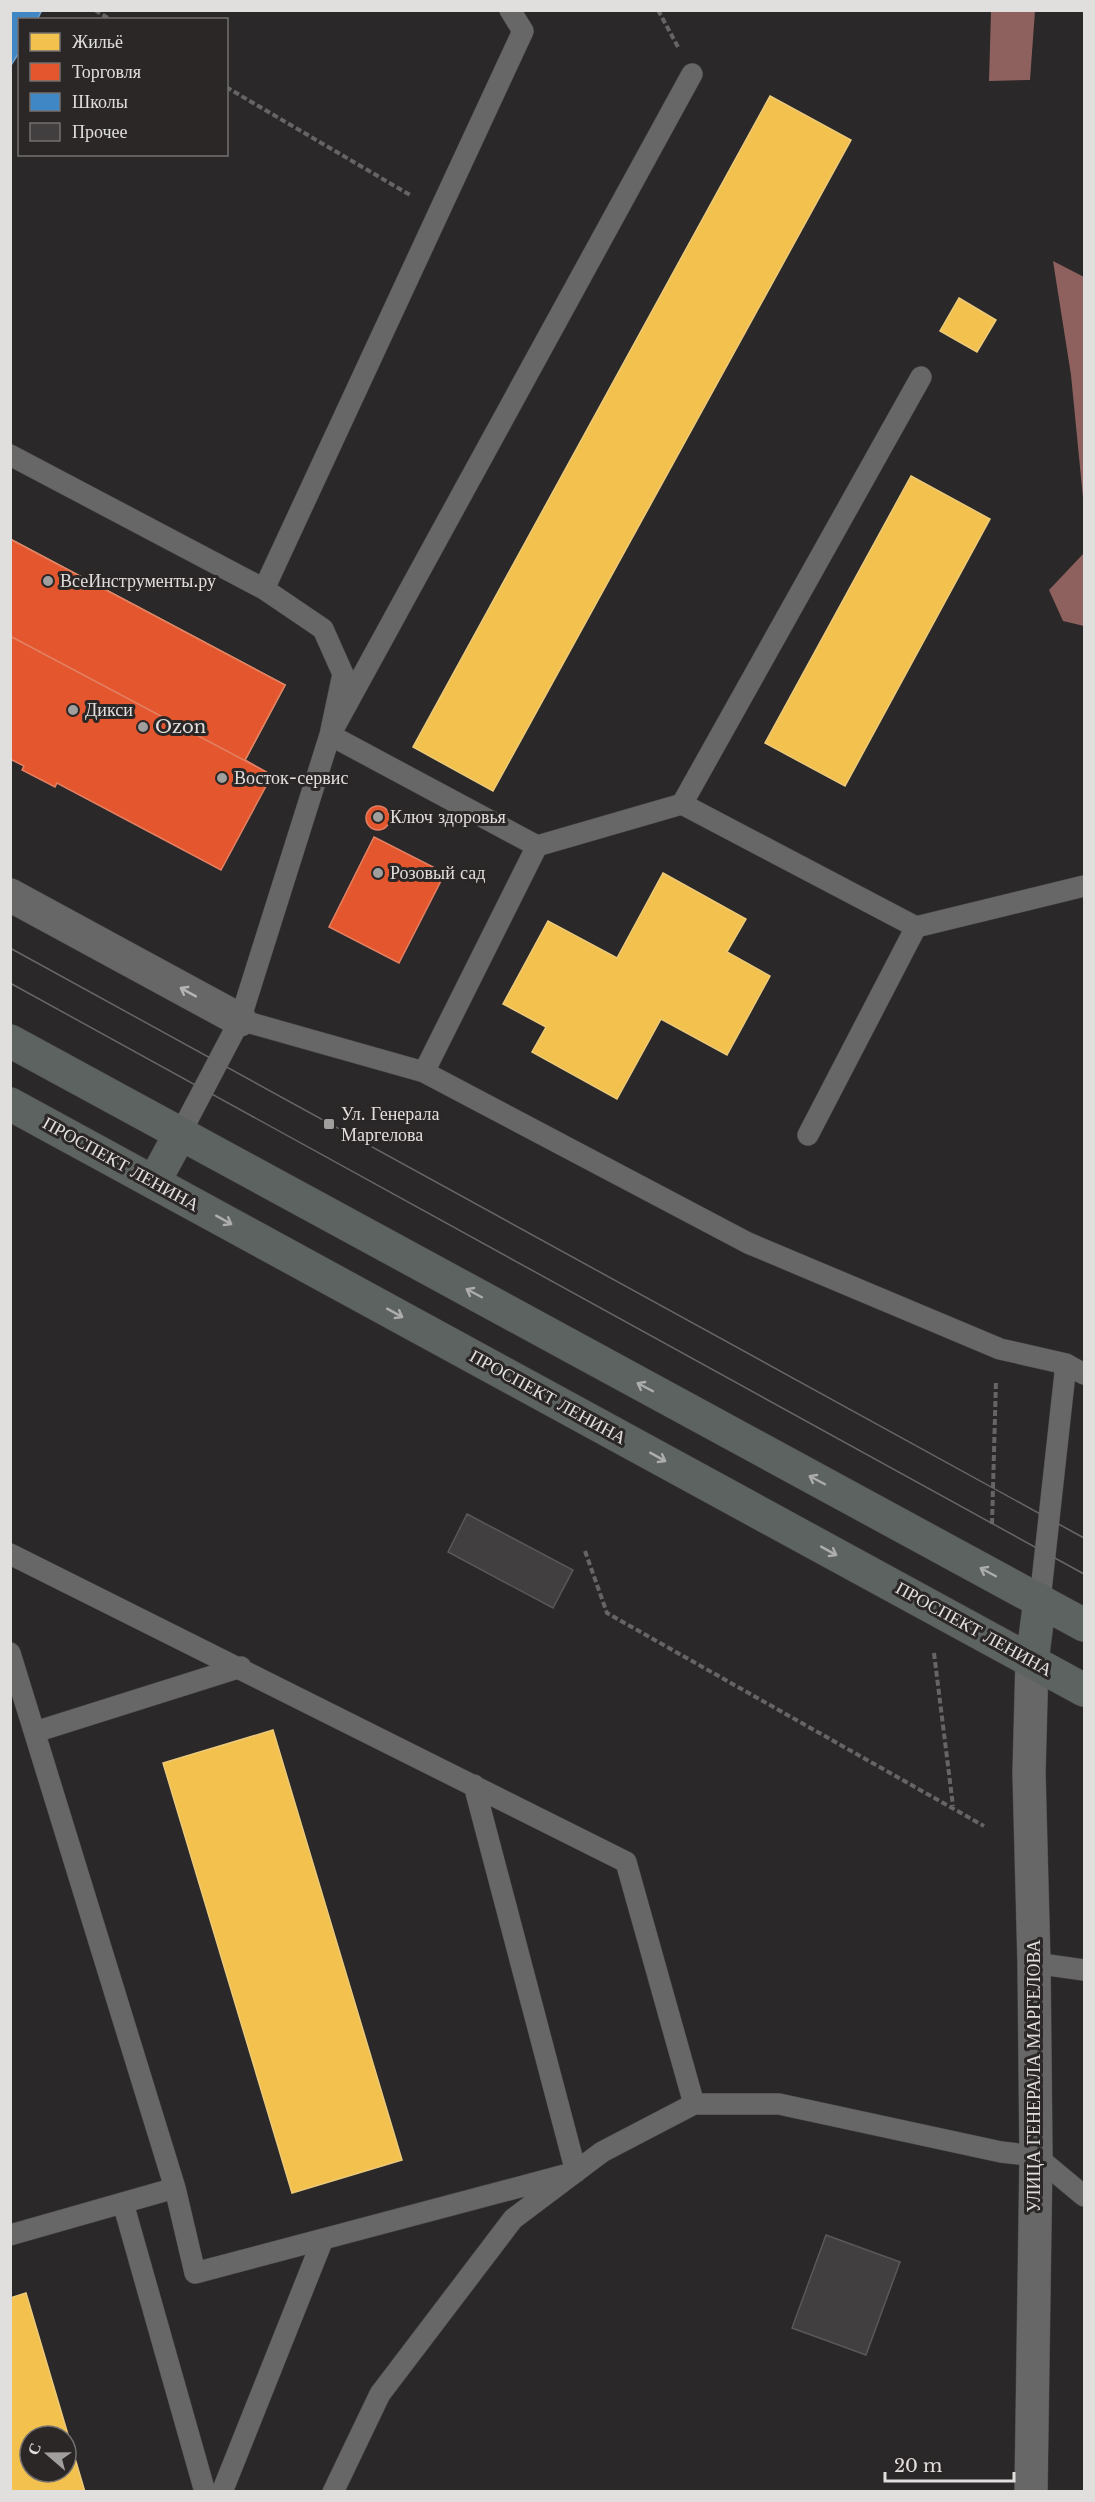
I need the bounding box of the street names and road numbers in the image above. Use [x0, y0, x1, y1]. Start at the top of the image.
street label: ПРОСПЕКТ ЛЕНИНА [39, 1112, 203, 1216]
street label: ПРОСПЕКТ ЛЕНИНА [466, 1345, 630, 1449]
street label: ПРОСПЕКТ ЛЕНИНА [892, 1577, 1056, 1681]
street label: УЛИЦА ГЕНЕРАЛА МАРГЕЛОВА [1023, 1940, 1045, 2212]

